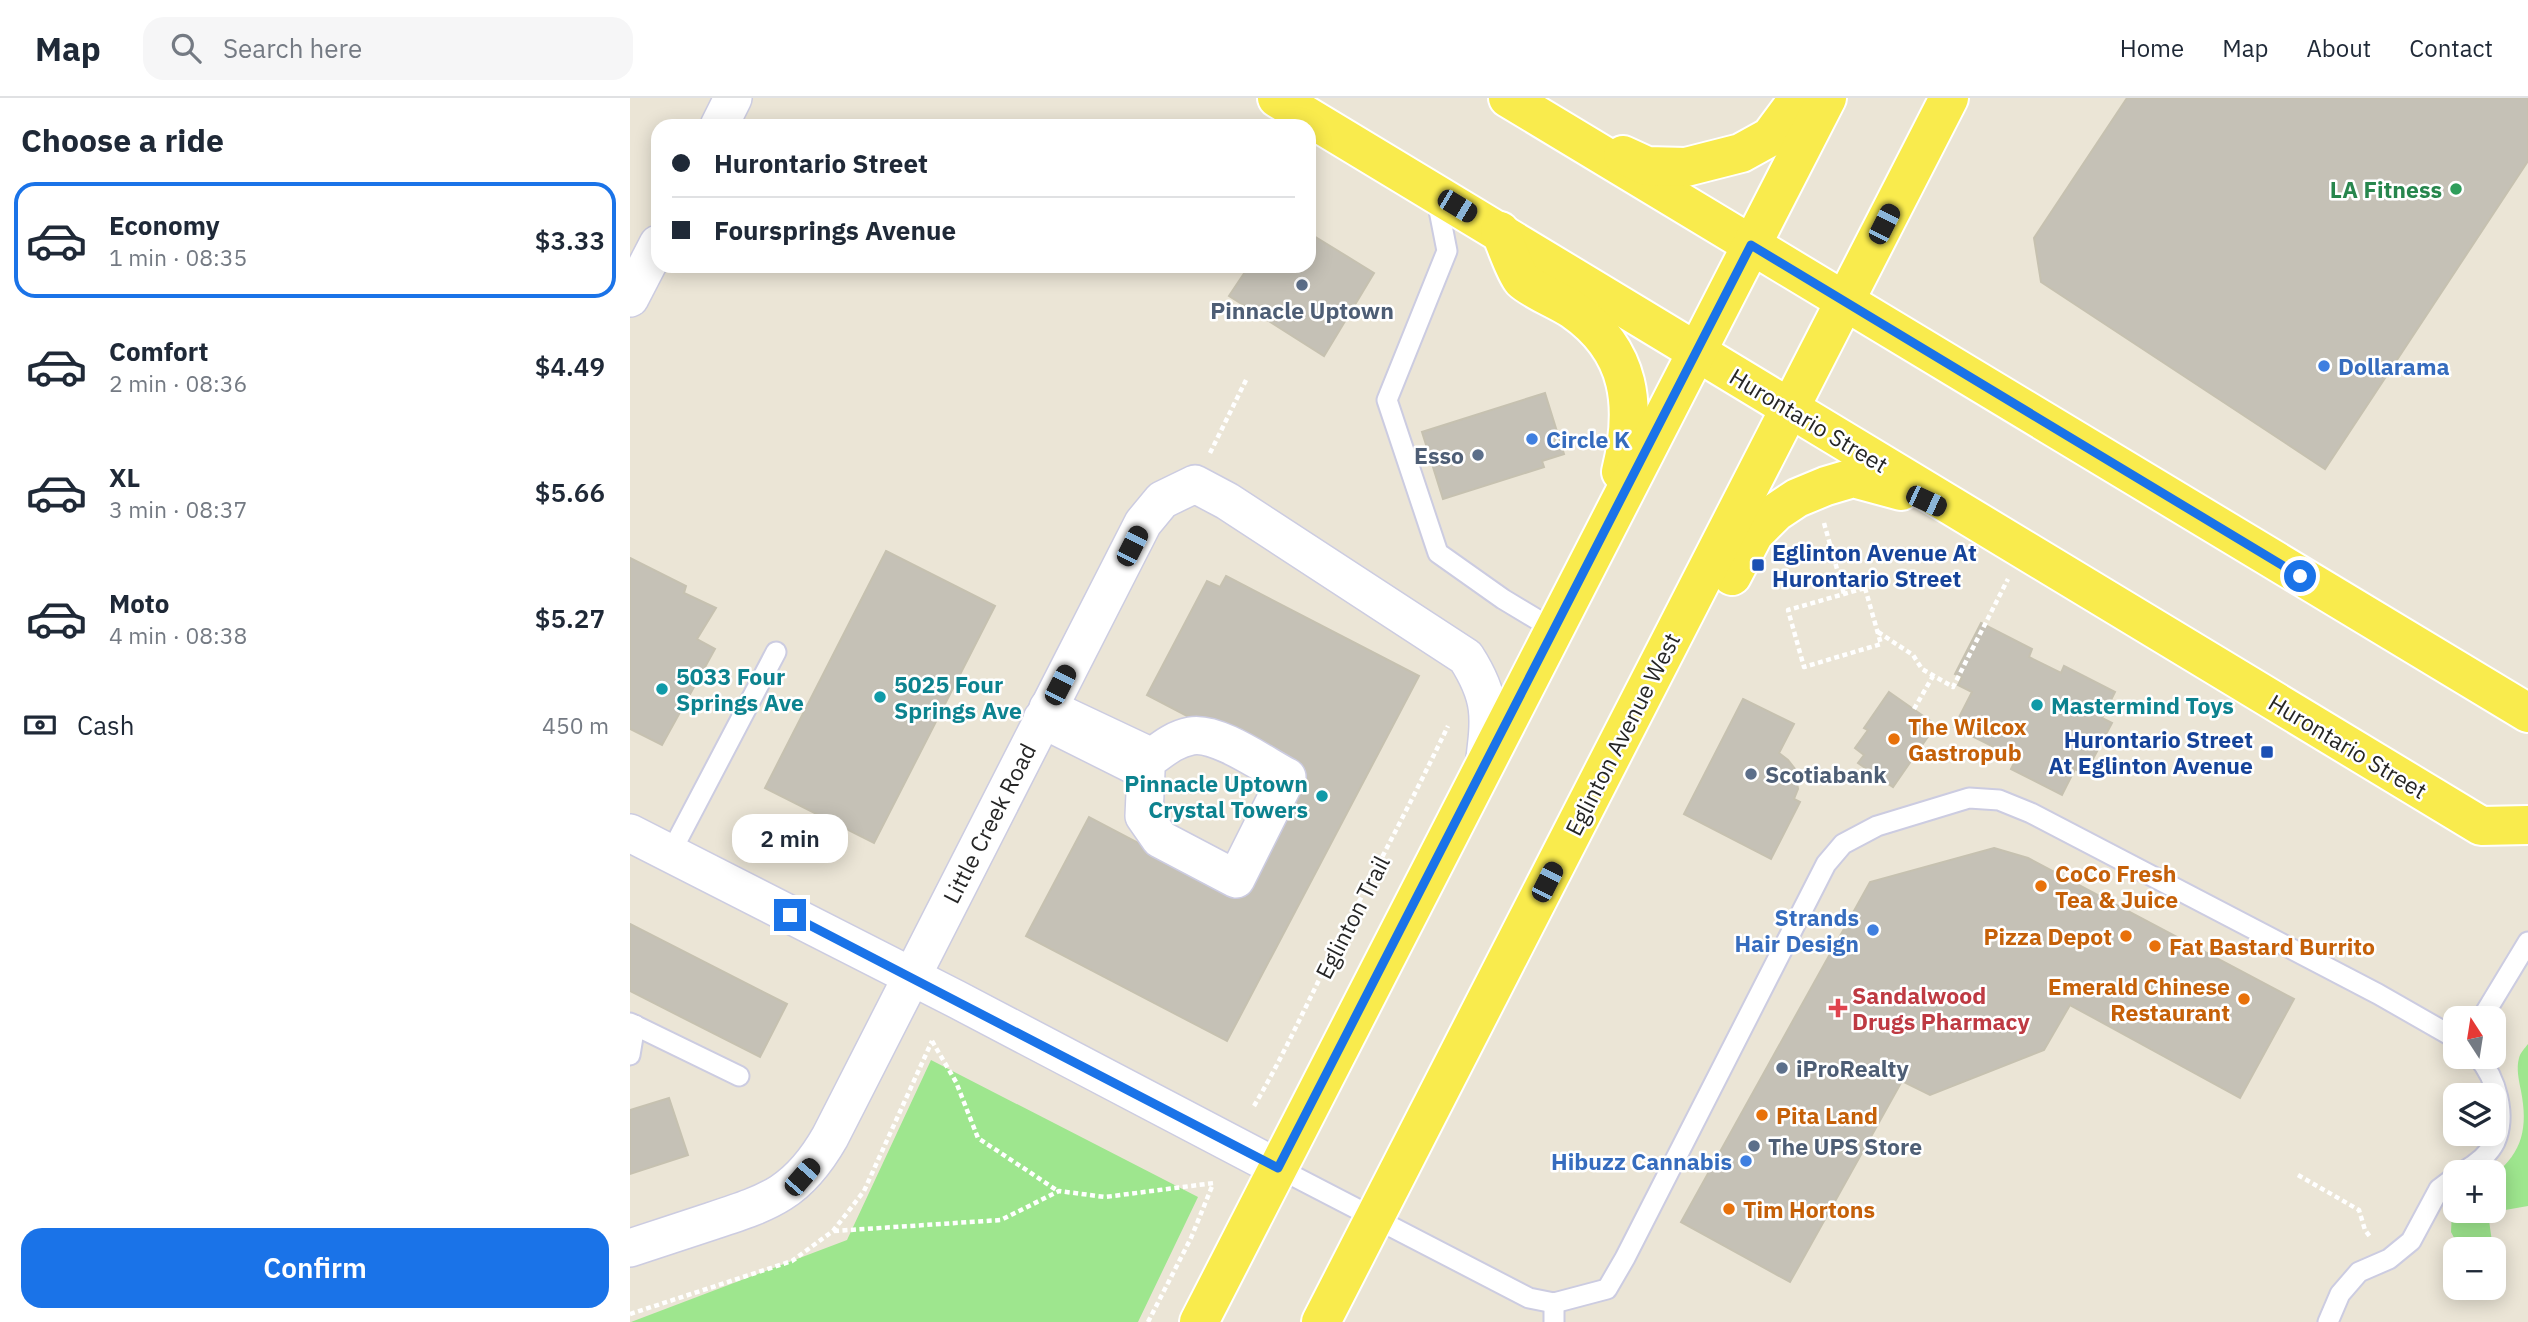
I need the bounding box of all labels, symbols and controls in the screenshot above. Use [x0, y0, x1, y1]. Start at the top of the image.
search box [143, 17, 633, 80]
text: Map [35, 27, 101, 70]
icon: search [167, 29, 205, 67]
text: Search here [223, 31, 362, 65]
text: Home [2120, 32, 2184, 64]
text: Map [2222, 32, 2268, 64]
text: About [2306, 32, 2371, 64]
text: Contact [2409, 32, 2493, 64]
text: Choose a ride [21, 119, 224, 161]
text: Hurontario Street [714, 146, 928, 180]
place label: LA Fitness [2330, 174, 2442, 204]
marker: LA Fitness [2448, 181, 2464, 197]
car [1434, 186, 1481, 226]
car [1866, 201, 1903, 247]
text: Economy [109, 208, 220, 242]
icon: car [25, 209, 88, 272]
text: Foursprings Avenue [714, 213, 956, 247]
text: $3.33 [535, 223, 605, 257]
text: 1 min · 08:35 [109, 242, 247, 272]
marker: Pinnacle Uptown [1294, 277, 1310, 293]
place label: Pinnacle Uptown [1210, 295, 1394, 325]
text: Comfort [109, 334, 208, 368]
icon: car [25, 335, 88, 398]
text: $4.49 [535, 349, 605, 383]
place label: Dollarama [2338, 351, 2450, 381]
marker: Dollarama [2316, 358, 2332, 374]
street label: Hurontario Street [1724, 361, 1894, 479]
text: 2 min · 08:36 [109, 368, 247, 398]
place label: Circle K [1546, 424, 1630, 454]
marker: Circle K [1524, 431, 1540, 447]
place label: Esso [1414, 440, 1464, 470]
marker: Esso [1470, 447, 1486, 463]
text: XL [109, 460, 140, 494]
icon: car [25, 461, 88, 524]
text: $5.66 [535, 475, 605, 509]
car [1903, 483, 1950, 519]
text: 3 min · 08:37 [109, 494, 247, 524]
car [1114, 523, 1151, 569]
place label: Eglinton Avenue At Hurontario Street [1772, 537, 1977, 593]
marker: Eglinton Avenue At Hurontario Street [1750, 557, 1766, 573]
route start [2284, 560, 2316, 592]
text: Moto [109, 586, 169, 620]
icon: car [25, 587, 88, 650]
text: $5.27 [535, 601, 605, 635]
text: 4 min · 08:38 [109, 620, 247, 650]
street label: Eglinton Avenue West [1558, 627, 1686, 841]
place label: 5033 Four Springs Ave [676, 661, 804, 717]
car [1042, 662, 1079, 708]
place label: 5025 Four Springs Ave [894, 669, 1022, 725]
marker: 5033 Four Springs Ave [654, 681, 670, 697]
street label: Hurontario Street [2263, 687, 2433, 805]
marker: 5025 Four Springs Ave [872, 689, 888, 705]
place label: Mastermind Toys [2051, 690, 2234, 720]
marker: Mastermind Toys [2029, 697, 2045, 713]
icon: cash [21, 706, 59, 744]
text: Cash [77, 708, 134, 742]
text: 450 m [542, 710, 609, 740]
place label: The Wilcox Gastropub [1908, 711, 2027, 767]
place label: Hurontario Street At Eglinton Avenue [2048, 724, 2253, 780]
marker: The Wilcox Gastropub [1886, 731, 1902, 747]
street label: Little Creek Road [936, 738, 1042, 908]
marker: Hurontario Street At Eglinton Avenue [2259, 744, 2275, 760]
place label: Scotiabank [1765, 759, 1887, 789]
marker: Scotiabank [1743, 766, 1759, 782]
place label: Pinnacle Uptown Crystal Towers [1124, 768, 1308, 824]
marker: Pinnacle Uptown Crystal Towers [1314, 788, 1330, 804]
callout: 2 min [732, 814, 848, 862]
text: 2 min [760, 823, 820, 853]
street label: Eglinton Trail [1308, 850, 1396, 984]
place label: CoCo Fresh Tea & Juice [2055, 858, 2178, 914]
car [1529, 859, 1566, 905]
marker: CoCo Fresh Tea & Juice [2033, 878, 2049, 894]
route end [774, 899, 806, 931]
place label: Strands Hair Design [1734, 902, 1859, 958]
place label: Pizza Depot [1983, 921, 2112, 951]
marker: Strands Hair Design [1865, 922, 1881, 938]
marker: Pizza Depot [2118, 928, 2134, 944]
place label: Fat Bastard Burrito [2169, 931, 2375, 961]
marker: Fat Bastard Burrito [2147, 938, 2163, 954]
place label: Emerald Chinese Restaurant [2048, 971, 2230, 1027]
place label: Sandalwood Drugs Pharmacy [1852, 980, 2030, 1036]
marker: Emerald Chinese Restaurant [2236, 991, 2252, 1007]
marker: Sandalwood Drugs Pharmacy [1830, 1000, 1846, 1016]
north arrow [2443, 1006, 2506, 1069]
map controls [2443, 1006, 2506, 1300]
place label: iProRealty [1796, 1053, 1909, 1083]
marker: iProRealty [1774, 1060, 1790, 1076]
button: layers [2443, 1083, 2506, 1146]
place label: Pita Land [1776, 1100, 1878, 1130]
marker: Pita Land [1754, 1107, 1770, 1123]
place label: The UPS Store [1768, 1131, 1922, 1161]
marker: The UPS Store [1746, 1138, 1762, 1154]
place label: Hibuzz Cannabis [1551, 1146, 1732, 1176]
marker: Hibuzz Cannabis [1738, 1153, 1754, 1169]
car [781, 1154, 824, 1200]
button: + [2443, 1160, 2506, 1223]
place label: Tim Hortons [1743, 1194, 1875, 1224]
marker: Tim Hortons [1721, 1201, 1737, 1217]
button: Confirm [21, 1228, 609, 1308]
button: − [2443, 1237, 2506, 1300]

